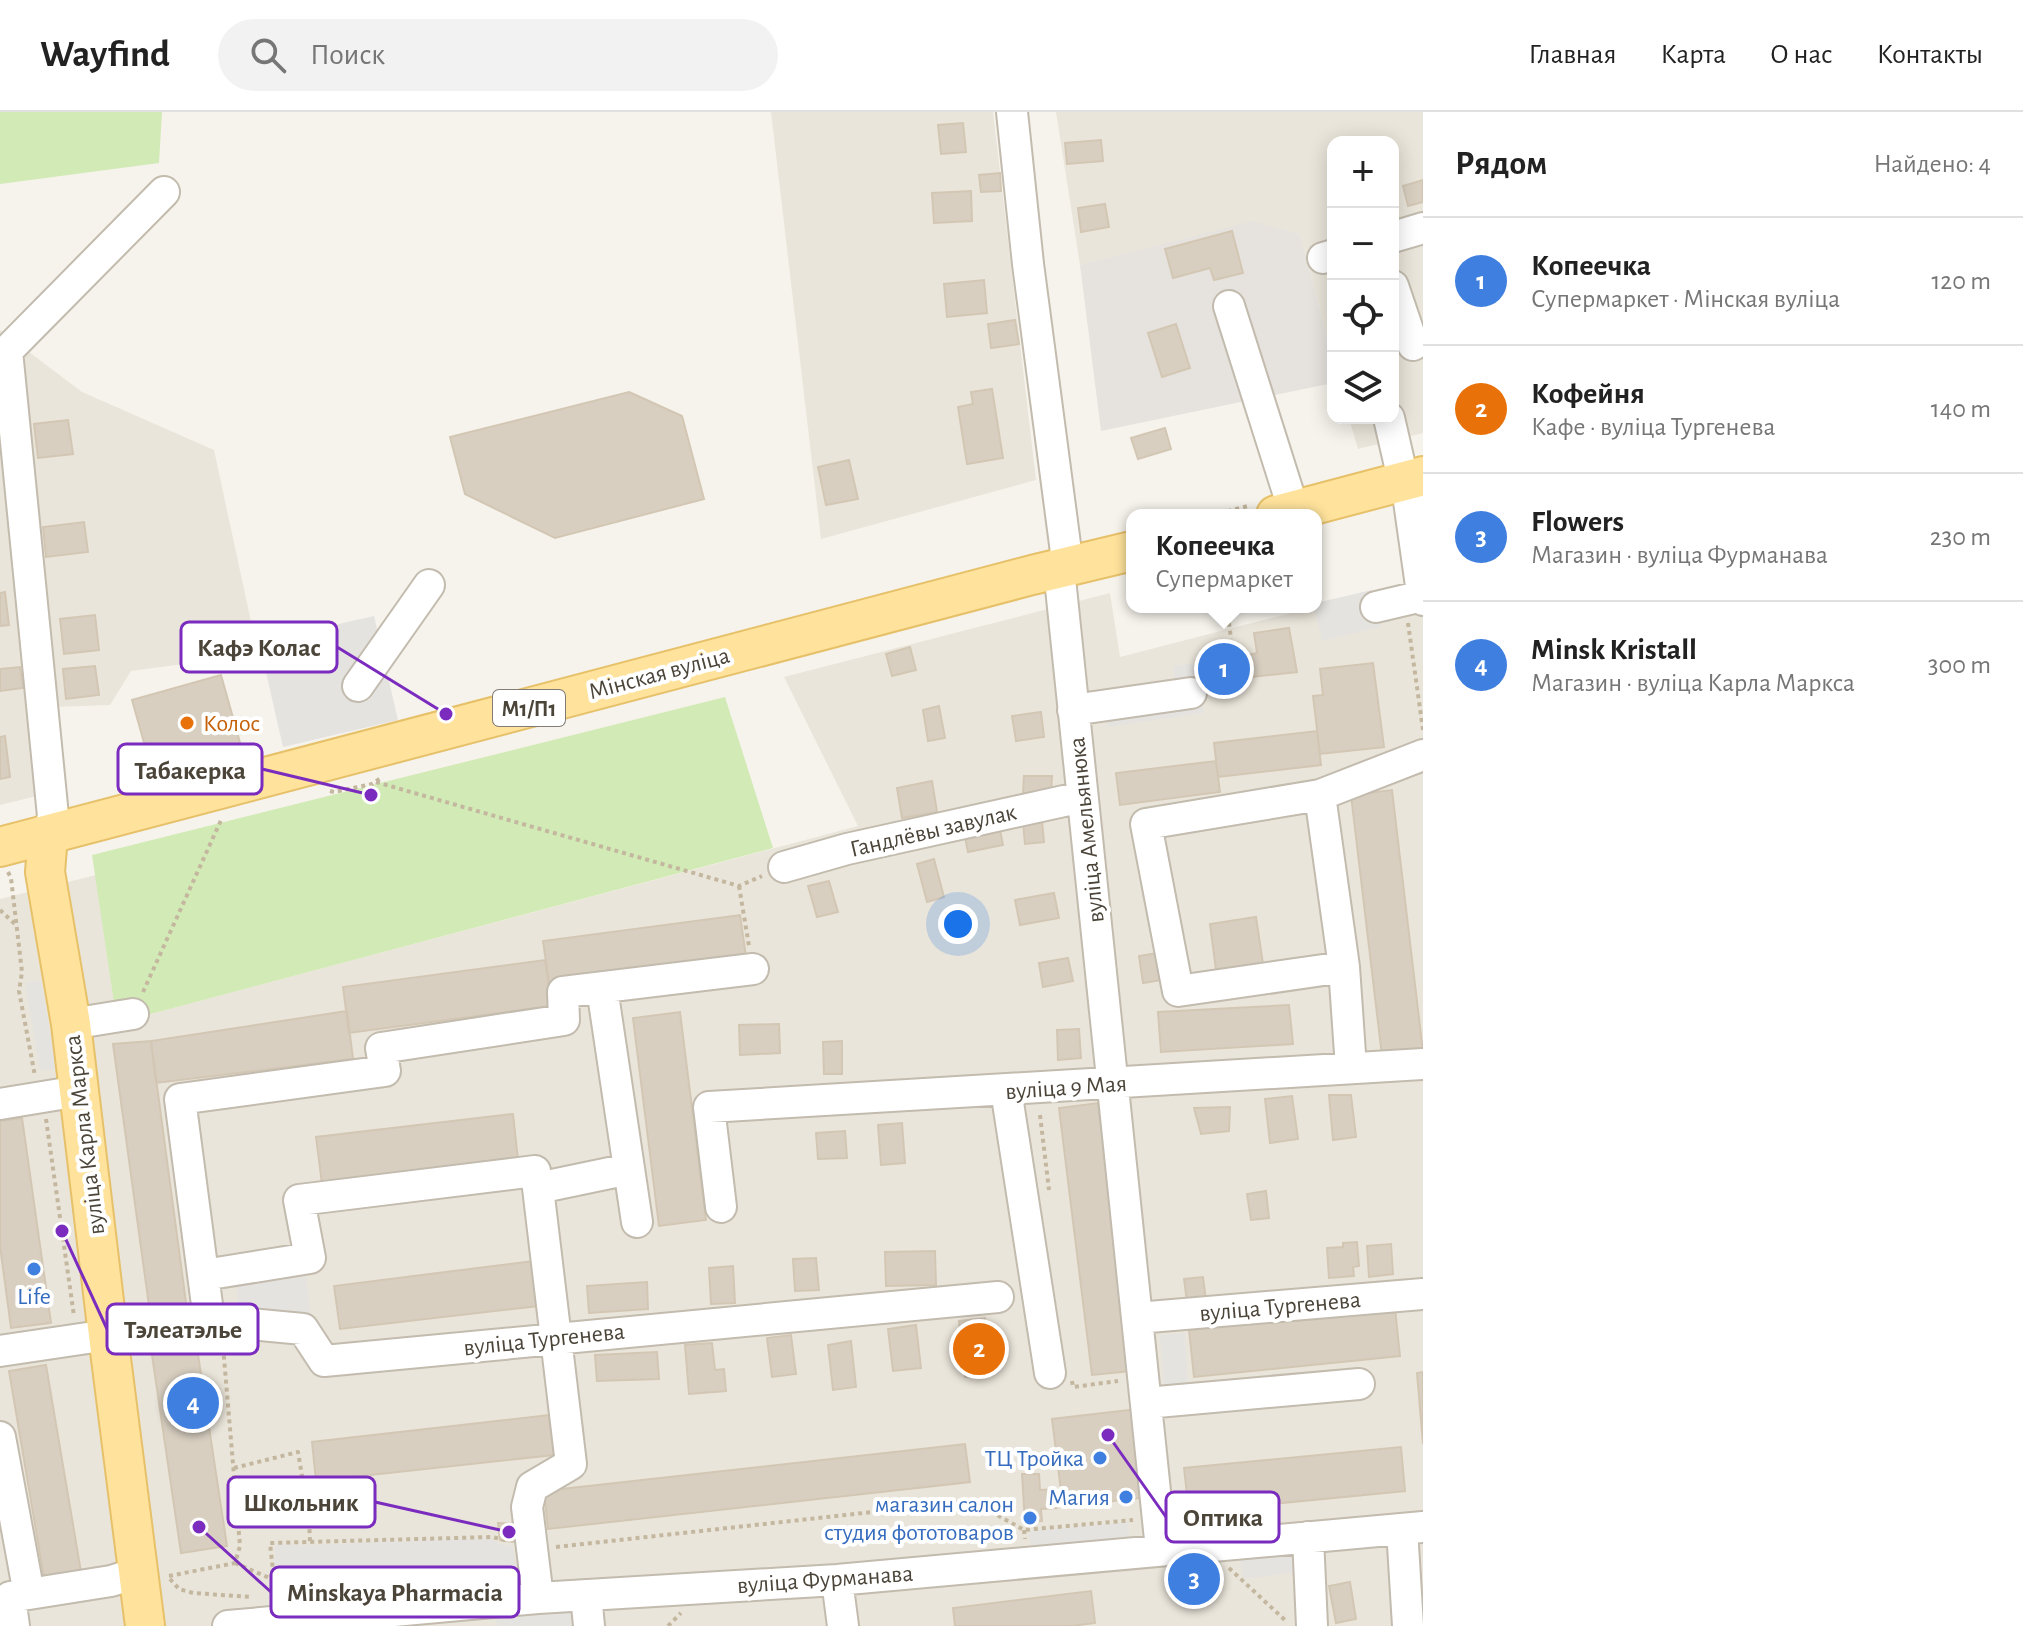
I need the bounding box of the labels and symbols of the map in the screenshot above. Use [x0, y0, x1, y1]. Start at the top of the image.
callout: Кафэ Колас [181, 622, 337, 672]
text: Кафэ Колас [197, 635, 321, 661]
pin: 1 [1198, 639, 1250, 699]
street label: Мінская вуліца [586, 644, 732, 704]
road number: М1/П1 [493, 690, 565, 726]
place label: Колос [203, 712, 260, 736]
marker: Колос [178, 714, 196, 732]
street label: вуліца Амельянюка [1065, 736, 1109, 924]
callout: Табакерка [118, 744, 262, 794]
text: Табакерка [134, 758, 246, 784]
street label: Гандлёвы завулак [848, 800, 1019, 862]
your location [938, 904, 978, 944]
street label: вуліца Карла Маркса [61, 1033, 109, 1236]
street label: вуліца 9 Мая [1004, 1072, 1128, 1104]
marker: Life [25, 1260, 43, 1278]
place label: Life [17, 1285, 51, 1309]
street label: вуліца Тургенева [1198, 1288, 1362, 1326]
callout: Тэлеатэлье [107, 1304, 258, 1354]
text: Тэлеатэлье [124, 1317, 242, 1343]
pin: 2 [953, 1319, 1005, 1379]
street label: вуліца Тургенева [462, 1320, 626, 1360]
pin: 4 [167, 1373, 219, 1433]
place label: ТЦ Тройка [985, 1447, 1084, 1471]
marker: ТЦ Тройка [1091, 1449, 1109, 1467]
callout: Школьник [228, 1477, 375, 1527]
place label: Магия [1048, 1486, 1110, 1510]
marker: Магия [1117, 1488, 1135, 1506]
text: Школьник [243, 1490, 359, 1516]
callout: Оптика [1166, 1492, 1279, 1542]
place label: магазин салон студия фототоваров [824, 1493, 1014, 1545]
text: Оптика [1183, 1505, 1263, 1531]
marker: магазин салон студия фототоваров [1021, 1509, 1039, 1527]
pin: 3 [1168, 1549, 1220, 1609]
street label: вуліца Фурманава [736, 1562, 914, 1598]
callout: Minskaya Pharmacia [271, 1567, 519, 1617]
text: Minskaya Pharmacia [287, 1580, 503, 1606]

